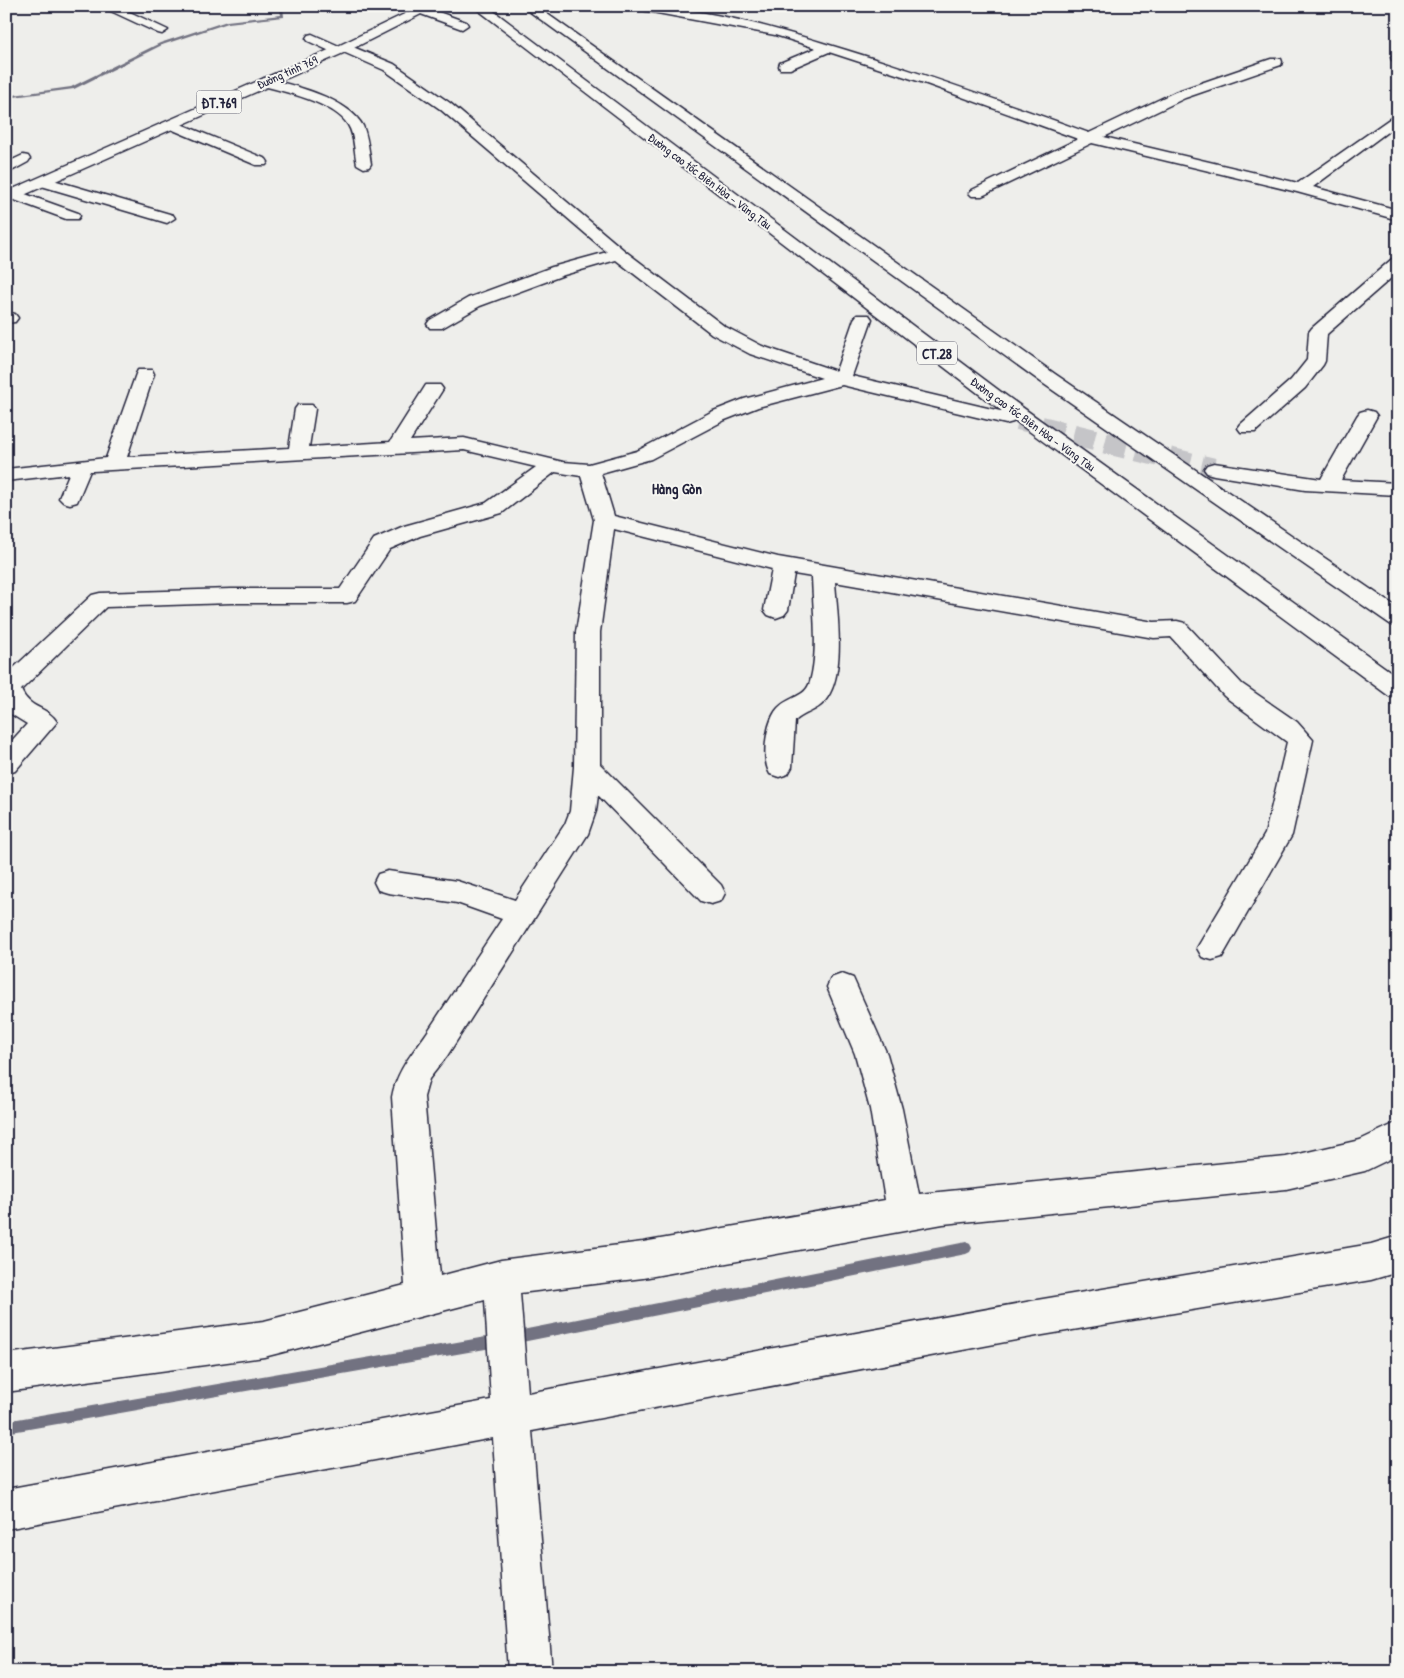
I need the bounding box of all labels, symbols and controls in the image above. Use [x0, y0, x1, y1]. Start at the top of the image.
street label: Đường tỉnh 769 [254, 51, 321, 93]
road number: ĐT.769 [196, 90, 242, 114]
street label: Đường cao tốc Biên Hòa – Vũng Tàu [645, 129, 775, 233]
road number: CT.28 [917, 342, 957, 364]
street label: Đường cao tốc Biên Hòa – Vũng Tàu [967, 373, 1099, 475]
district label: Hàng Gòn [652, 478, 702, 500]

